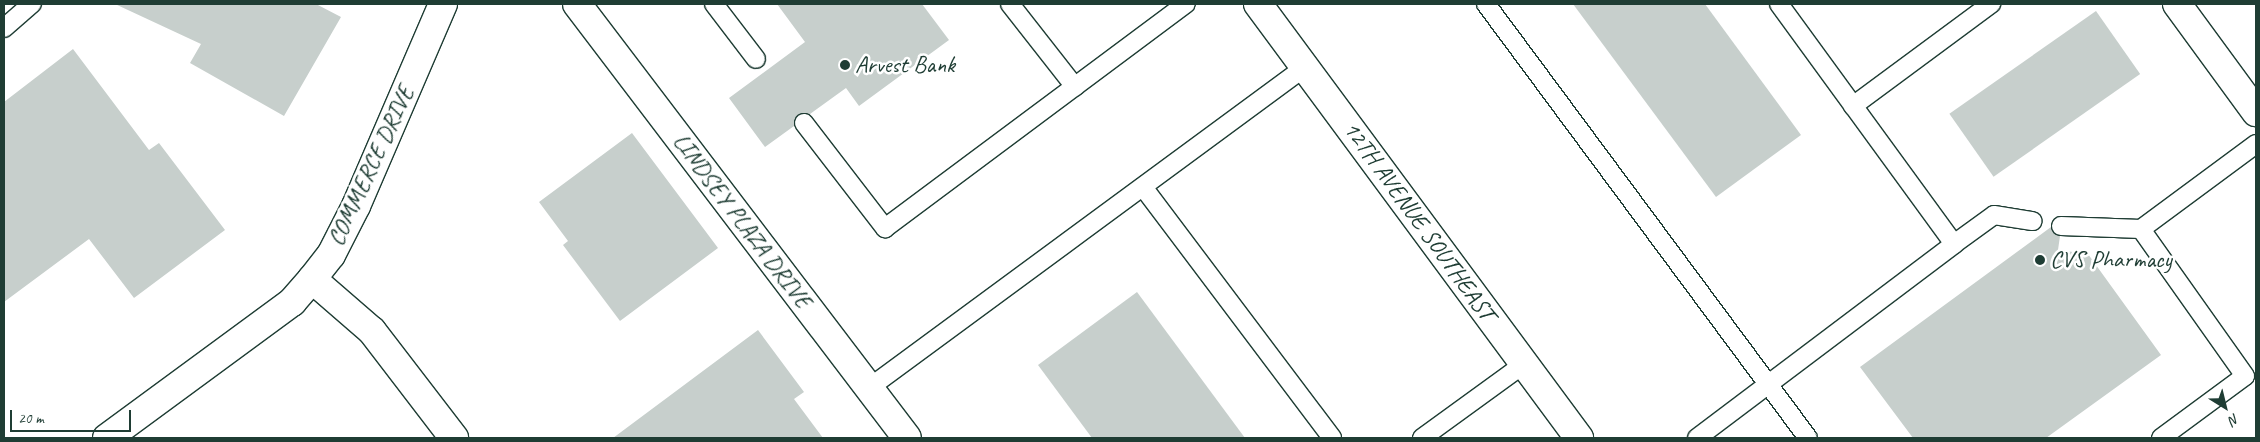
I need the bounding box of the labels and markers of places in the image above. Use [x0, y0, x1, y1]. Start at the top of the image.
place label: Arvest Bank [855, 51, 956, 79]
marker: Arvest Bank [839, 59, 851, 71]
place label: CVS Pharmacy [2050, 246, 2172, 274]
marker: CVS Pharmacy [2034, 254, 2046, 266]

